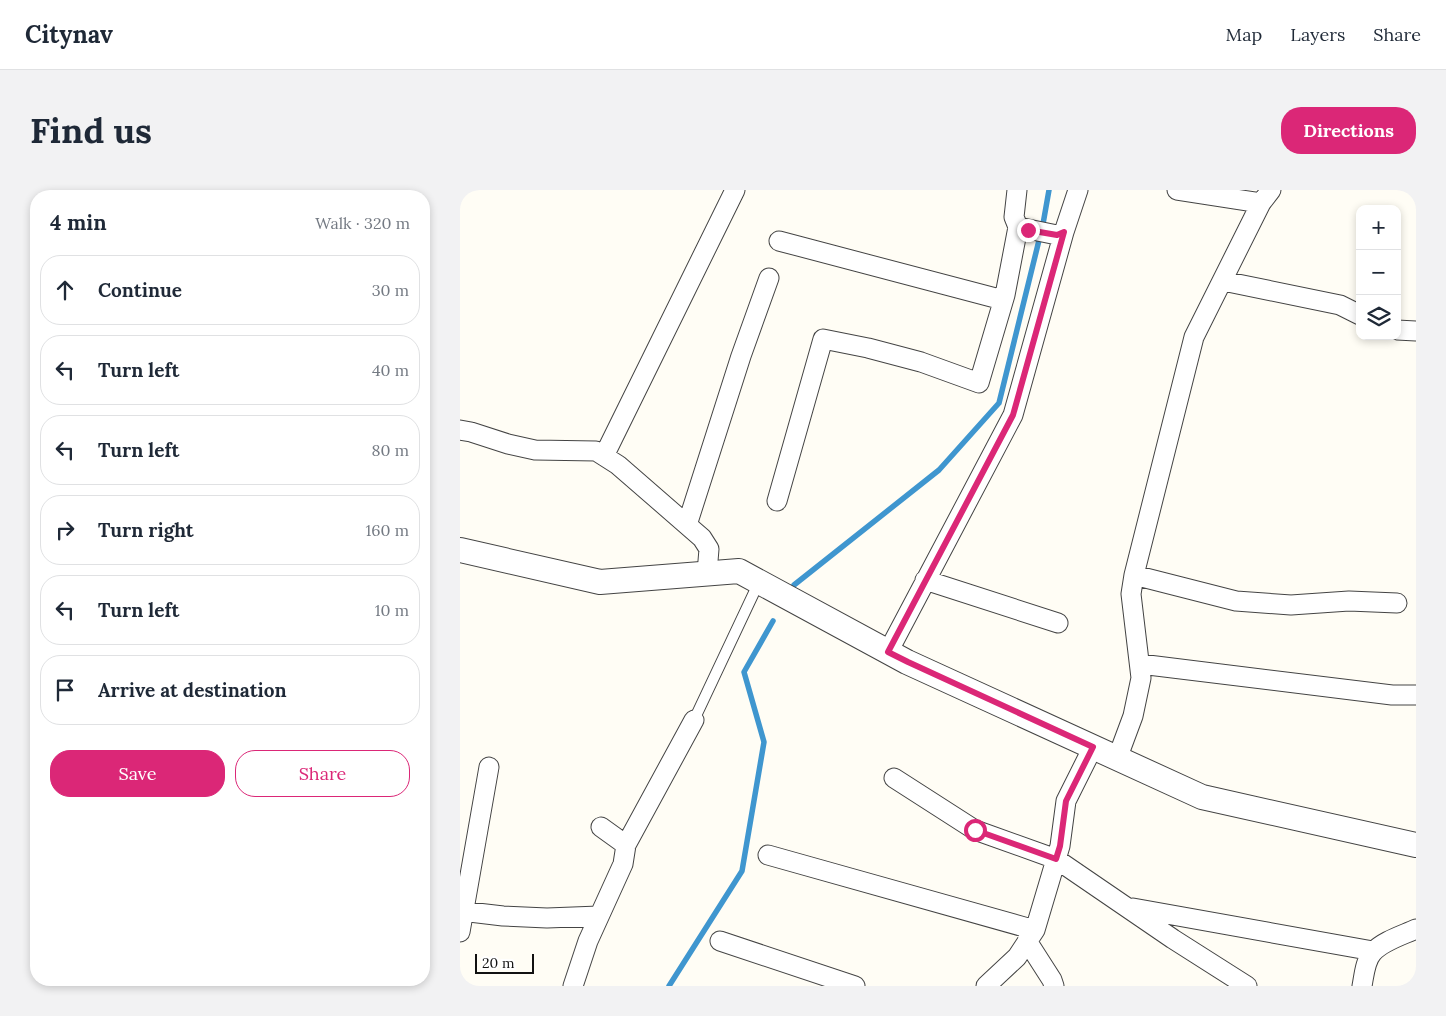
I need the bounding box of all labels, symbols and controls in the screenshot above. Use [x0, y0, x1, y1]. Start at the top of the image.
text: Citynav [25, 19, 113, 50]
text: Map [1226, 23, 1262, 46]
text: Layers [1290, 23, 1345, 46]
text: Share [1373, 23, 1421, 46]
button: Directions [1281, 107, 1416, 154]
text: Find us [30, 108, 152, 153]
map controls [1356, 205, 1401, 340]
button: + [1356, 205, 1401, 250]
text: 4 min [50, 209, 107, 236]
text: Walk · 320 m [315, 213, 410, 233]
route end [1017, 219, 1040, 242]
button: − [1356, 250, 1401, 295]
icon: ahead [51, 276, 79, 304]
text: Continue [98, 278, 182, 302]
text: 30 m [372, 280, 409, 300]
button: layers [1356, 295, 1401, 340]
icon: left [51, 356, 79, 384]
text: Turn left [98, 358, 179, 382]
text: 40 m [372, 360, 409, 380]
icon: left [51, 436, 79, 464]
text: Turn left [98, 438, 179, 462]
text: 80 m [372, 440, 409, 460]
icon: right [51, 516, 79, 544]
text: Turn right [98, 518, 194, 542]
text: 160 m [365, 520, 409, 540]
icon: left [51, 596, 79, 624]
text: Turn left [98, 598, 179, 622]
text: 10 m [375, 600, 409, 620]
icon: arrive [51, 676, 79, 704]
text: Arrive at destination [98, 678, 287, 702]
button: Save [50, 750, 225, 797]
button: Share [235, 750, 410, 797]
route start [964, 819, 987, 842]
scale bar [475, 951, 534, 974]
text: 20 m [482, 954, 514, 972]

